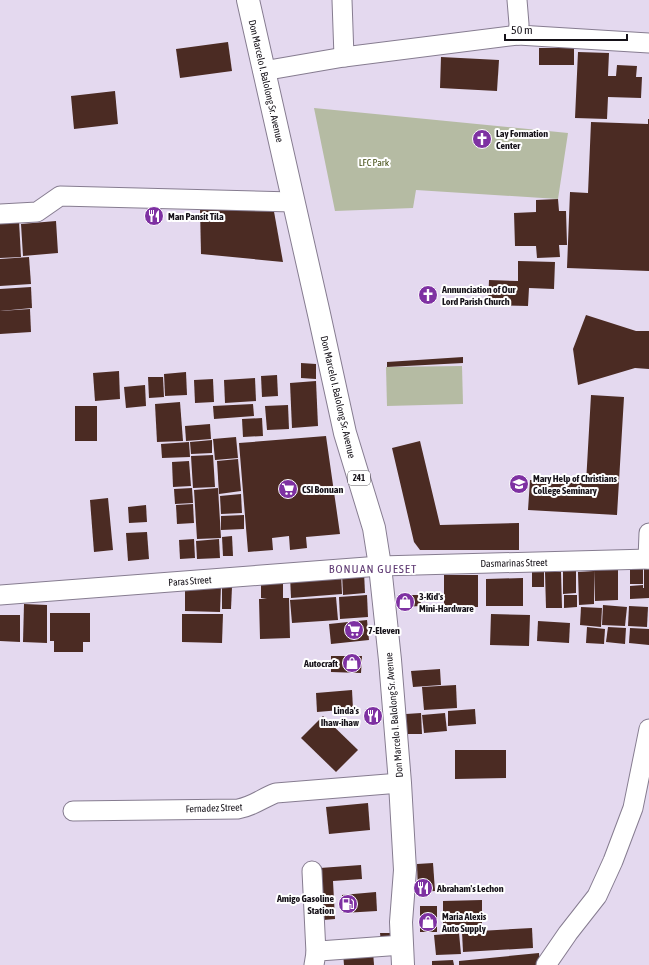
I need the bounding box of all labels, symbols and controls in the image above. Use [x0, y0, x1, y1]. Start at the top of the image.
scale bar [505, 16, 627, 42]
street label: Don Marcelo I. Balolong Sr. Avenue [247, 19, 286, 144]
text: 50 m [511, 23, 533, 37]
church icon: Lay Formation Center [471, 128, 493, 150]
place label: Lay Formation Center [496, 128, 548, 151]
park label: LFC Park [359, 157, 390, 168]
restaurant icon: Man Pansit Tila [143, 205, 165, 227]
place label: Man Pansit Tila [168, 211, 224, 222]
church icon: Annunciation of Our Lord Parish Church [417, 284, 439, 306]
place label: Annunciation of Our Lord Parish Church [441, 284, 517, 307]
street label: Don Marcelo I. Balolong Sr. Avenue [319, 335, 358, 460]
road number: 241 [348, 471, 370, 485]
school or university icon: Mary Help of Christians College Seminary [508, 473, 530, 495]
place label: Mary Help of Christians College Seminary [533, 473, 618, 496]
supermarket icon: CSI Bonuan [277, 478, 299, 500]
place label: CSI Bonuan [302, 484, 343, 495]
street label: Dasmarinas Street [480, 557, 548, 569]
district label: BONUAN GUESET [329, 562, 417, 576]
street label: Paras Street [168, 574, 212, 588]
shop icon: 3-Kid's Mini-Hardware [394, 591, 416, 613]
place label: 3-Kid's Mini-Hardware [419, 591, 474, 614]
supermarket icon: 7-Eleven [343, 619, 365, 641]
place label: 7-Eleven [368, 625, 400, 636]
shop icon: Autocraft [341, 652, 363, 674]
street label: Don Marcelo I. Balolong Sr. Avenue [383, 652, 405, 778]
place label: Autocraft [303, 658, 338, 669]
place label: Linda's Ihaw-ihaw [321, 705, 359, 728]
restaurant icon: Linda's Ihaw-ihaw [362, 705, 384, 727]
street label: Fernadez Street [185, 802, 243, 814]
restaurant icon: Abraham's Lechon [412, 877, 434, 899]
place label: Abraham's Lechon [436, 883, 504, 894]
place label: Amigo Gasoline Station [276, 893, 334, 916]
fuel station icon: Amigo Gasoline Station [337, 893, 359, 915]
shop icon: Maria Alexis Auto Supply [417, 911, 439, 933]
place label: Maria Alexis Auto Supply [441, 911, 487, 934]

